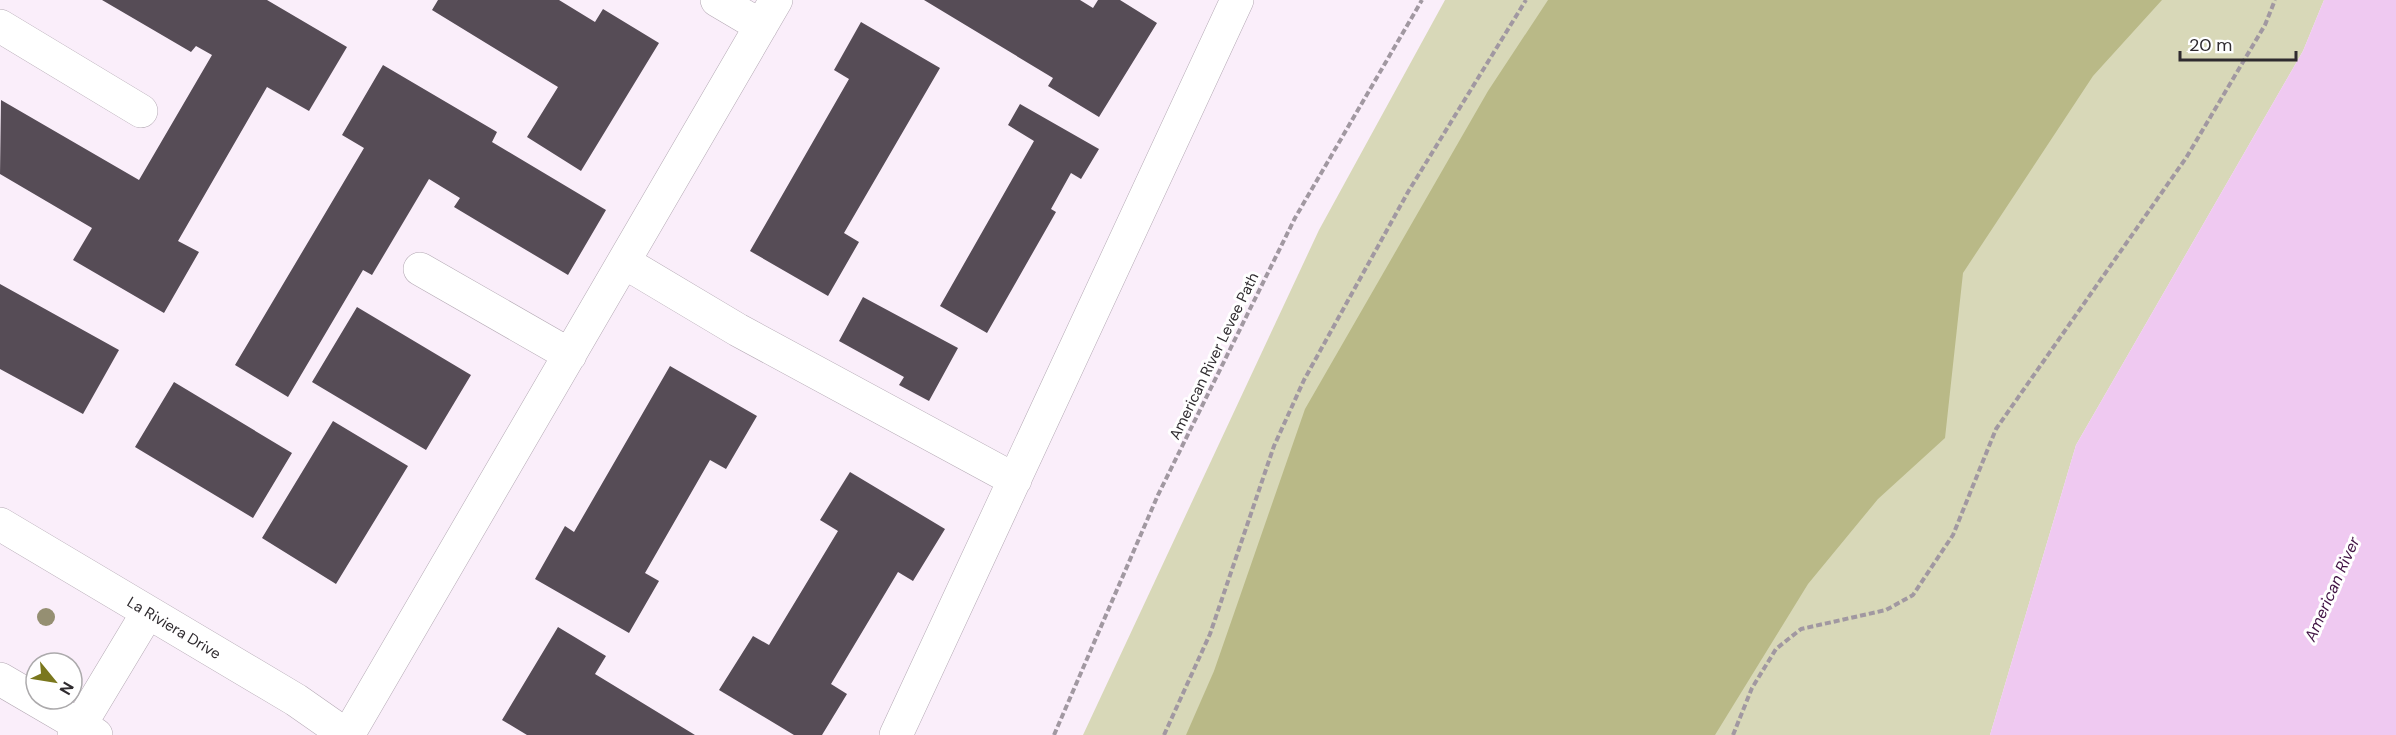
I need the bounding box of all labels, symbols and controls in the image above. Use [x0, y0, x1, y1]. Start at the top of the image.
scale bar [2180, 24, 2296, 62]
text: 20 m [2189, 33, 2232, 57]
street label: American River Levee Path [1165, 269, 1263, 443]
water label: American River [2299, 533, 2365, 645]
street label: La Riviera Drive [124, 592, 224, 664]
north arrow [24, 651, 84, 711]
text: N [55, 678, 79, 699]

